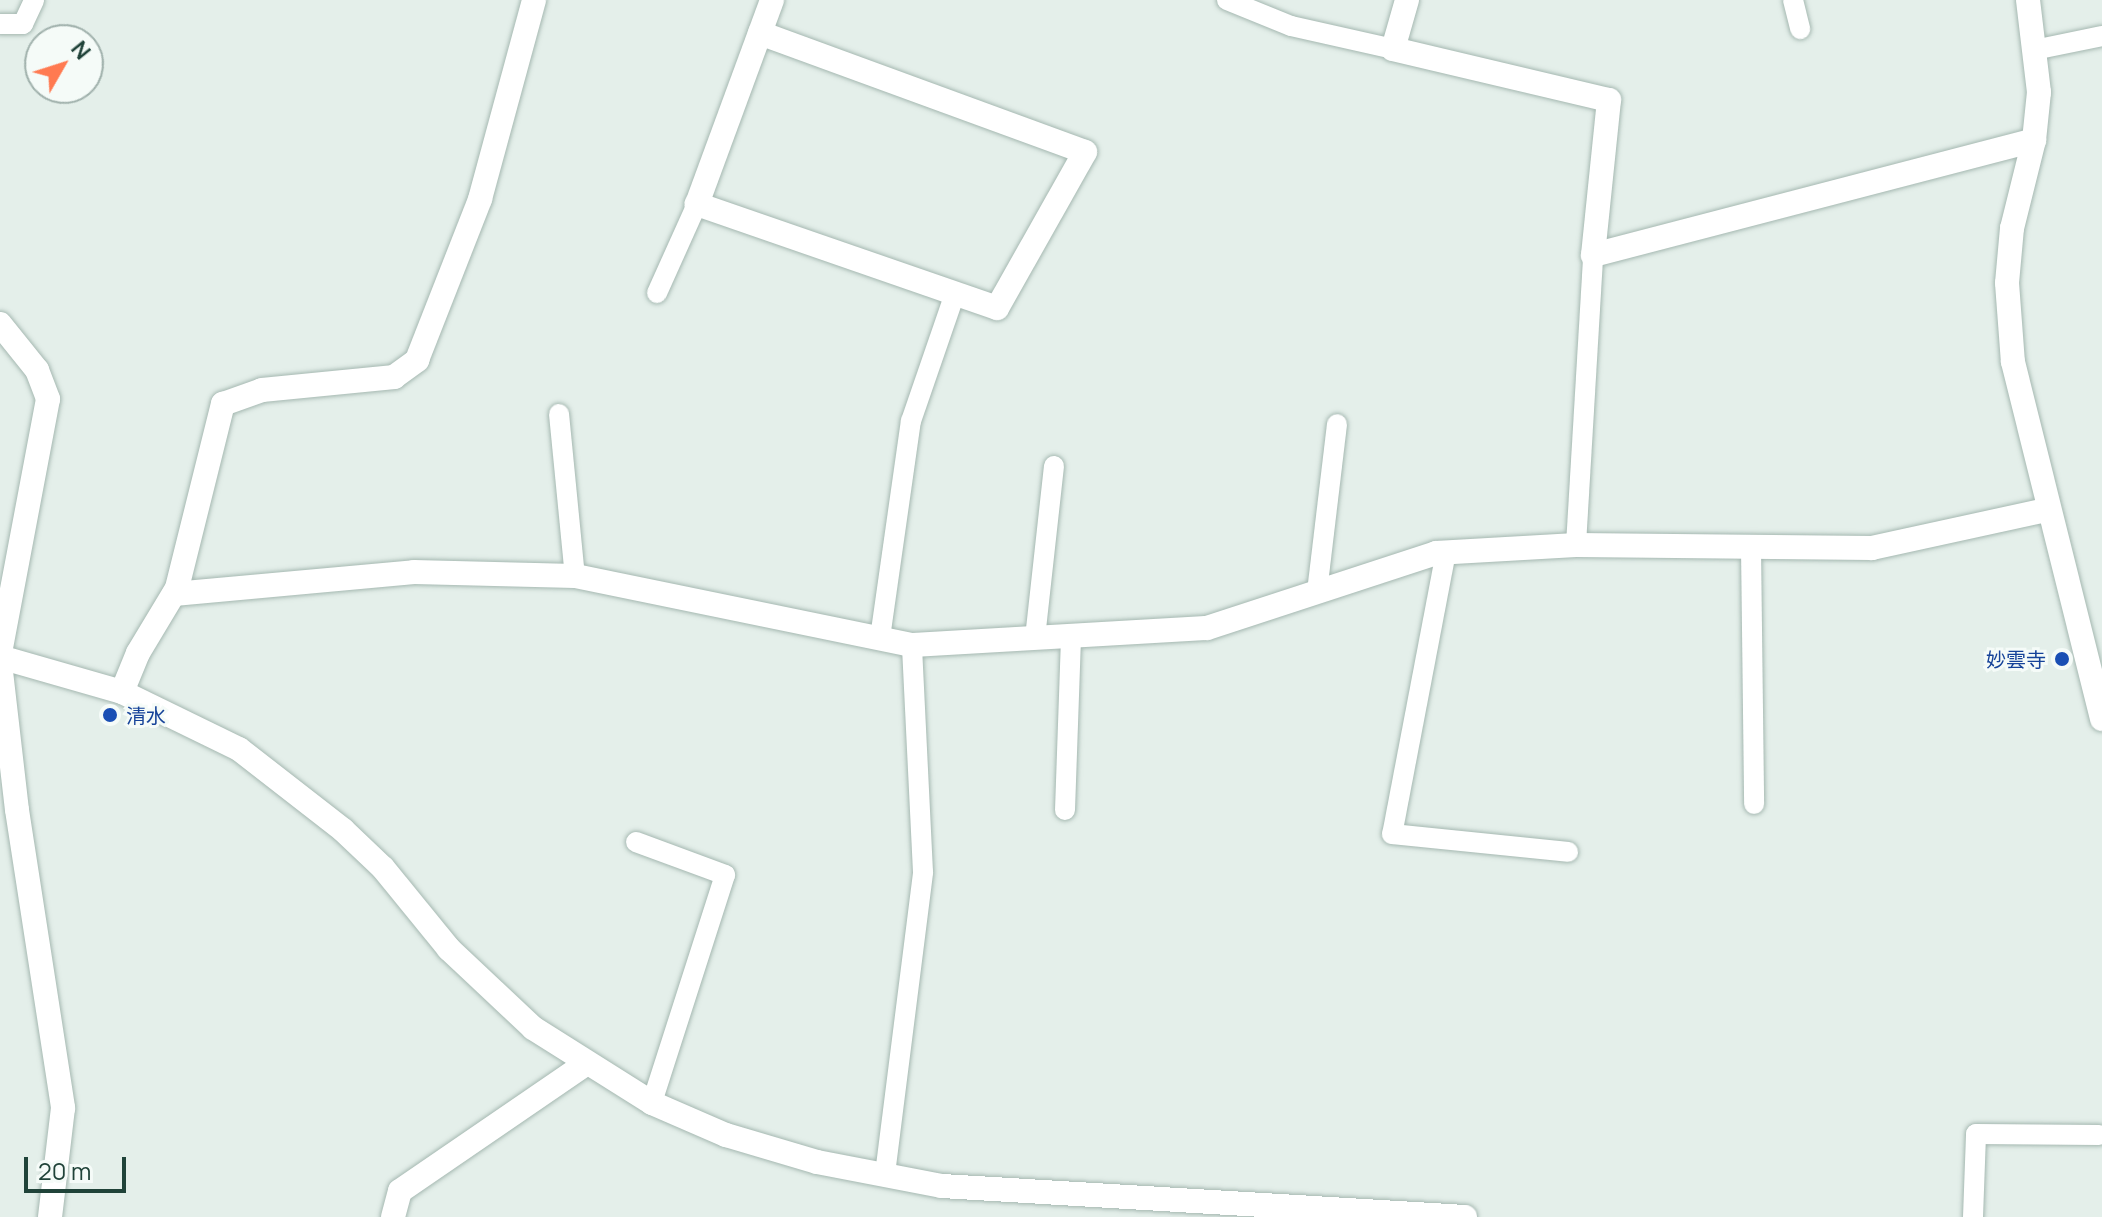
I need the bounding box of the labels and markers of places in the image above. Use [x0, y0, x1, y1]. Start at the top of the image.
place label: 妙雲寺 [1986, 647, 2046, 671]
marker: 妙雲寺 [2053, 650, 2071, 668]
place label: 清水 [126, 703, 166, 727]
marker: 清水 [101, 706, 119, 724]

